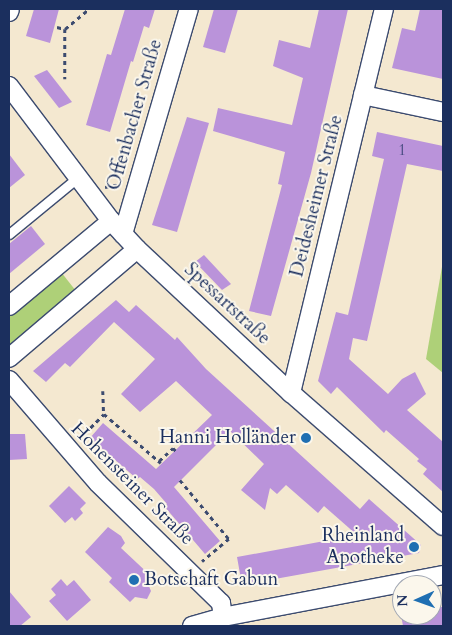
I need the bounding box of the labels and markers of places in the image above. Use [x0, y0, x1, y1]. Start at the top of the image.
place label: Hanni Holländer [159, 427, 296, 449]
marker: Hanni Holländer [300, 432, 312, 444]
place label: Rheinland Apotheke [322, 525, 404, 569]
marker: Rheinland Apotheke [408, 541, 420, 553]
place label: Botschaft Gabun [144, 569, 278, 591]
marker: Botschaft Gabun [128, 574, 140, 586]

